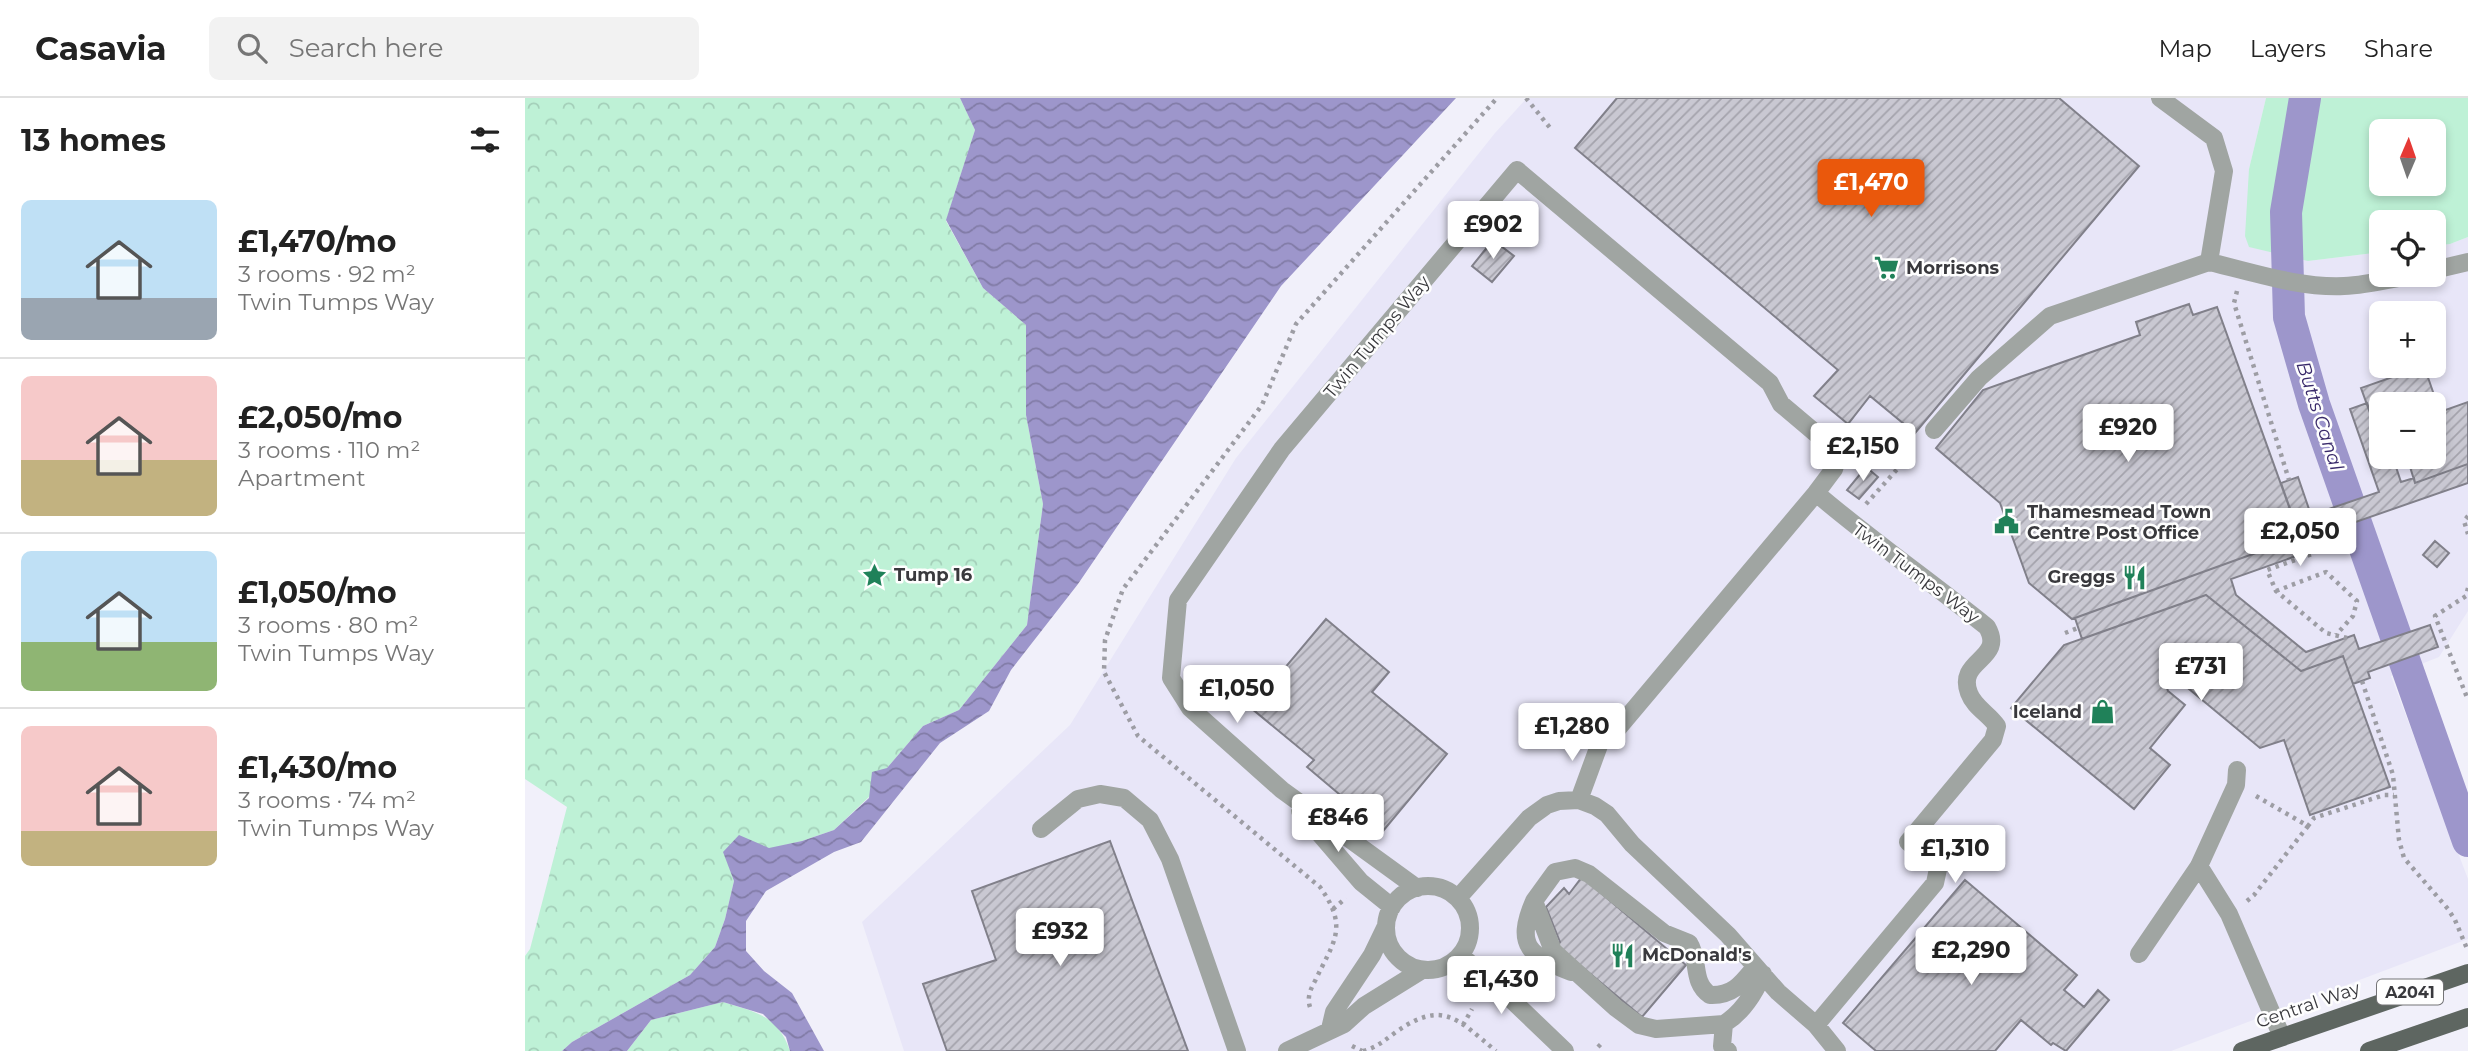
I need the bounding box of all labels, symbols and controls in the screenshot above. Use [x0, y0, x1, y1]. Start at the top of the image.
search box [209, 17, 699, 80]
text: Casavia [35, 28, 167, 68]
icon: search [233, 29, 271, 67]
text: Search here [289, 32, 443, 64]
text: Map [2158, 34, 2212, 63]
text: Layers [2250, 34, 2326, 63]
text: Share [2364, 34, 2433, 63]
north arrow [2369, 119, 2447, 196]
map controls [2369, 119, 2446, 469]
icon: filters [466, 121, 504, 159]
text: 13 homes [21, 122, 166, 159]
pin: £1,470 [1814, 159, 1928, 219]
text: £1,470 [1833, 168, 1909, 196]
pin: £902 [1452, 202, 1534, 261]
text: £902 [1464, 210, 1522, 238]
button: locate [2369, 210, 2446, 287]
text: £1,470/mo [238, 223, 396, 260]
icon: home [77, 228, 161, 312]
supermarket icon: Morrisons [1872, 254, 1900, 282]
place label: Morrisons [1906, 257, 2000, 279]
text: 3 rooms · 92 m² [238, 260, 416, 288]
street label: Twin Tumps Way [1319, 271, 1435, 403]
text: Twin Tumps Way [238, 288, 434, 316]
button: + [2369, 301, 2446, 378]
water label: Butts Canal [2292, 358, 2349, 474]
button: − [2369, 392, 2446, 469]
text: £2,050/mo [238, 399, 402, 436]
icon: home [77, 404, 161, 488]
pin: £920 [2087, 404, 2169, 464]
text: £920 [2099, 413, 2157, 441]
pin: £2,150 [1806, 424, 1920, 483]
text: £2,150 [1827, 432, 1899, 460]
text: 3 rooms · 110 m² [238, 436, 420, 464]
text: Apartment [238, 464, 366, 492]
place label: Thamesmead Town Centre Post Office [2027, 501, 2211, 544]
public building icon: Thamesmead Town Centre Post Office [1993, 508, 2021, 536]
pin: £2,050 [2243, 508, 2357, 568]
text: £2,050 [2260, 517, 2340, 545]
street label: Twin Tumps Way [1848, 518, 1984, 628]
place icon: Tump 16 [860, 561, 888, 589]
restaurant icon: Greggs [2121, 563, 2149, 591]
place label: Tump 16 [894, 564, 973, 586]
place label: Greggs [2047, 566, 2115, 588]
text: £1,050/mo [238, 574, 397, 611]
icon: home [77, 579, 161, 663]
text: 3 rooms · 80 m² [238, 611, 418, 639]
text: Twin Tumps Way [238, 639, 434, 667]
pin: £731 [2160, 644, 2242, 703]
text: £731 [2175, 652, 2227, 680]
pin: £1,050 [1180, 666, 1294, 725]
text: £1,050 [1199, 674, 1275, 702]
shop icon: Iceland [2088, 698, 2116, 726]
place label: Iceland [2013, 701, 2082, 723]
pin: £1,280 [1515, 704, 1629, 763]
text: £1,280 [1534, 712, 1610, 740]
text: £1,430/mo [238, 749, 397, 786]
icon: home [77, 754, 161, 838]
text: 3 rooms · 74 m² [238, 786, 416, 814]
pin: £846 [1297, 794, 1379, 854]
text: £846 [1308, 803, 1368, 831]
text: Twin Tumps Way [238, 814, 434, 842]
pin: £1,310 [1898, 826, 2012, 885]
text: £1,310 [1920, 834, 1990, 862]
pin: £932 [1019, 908, 1101, 968]
text: £932 [1032, 917, 1088, 945]
pin: £2,290 [1914, 928, 2028, 987]
text: £2,290 [1931, 936, 2011, 964]
restaurant icon: McDonald's [1608, 941, 1636, 969]
place label: McDonald's [1642, 944, 1752, 966]
pin: £1,430 [1444, 956, 1558, 1016]
text: £1,430 [1463, 965, 1539, 993]
street label: Central Way [2253, 977, 2363, 1033]
road number: A2041 [2377, 979, 2443, 1004]

